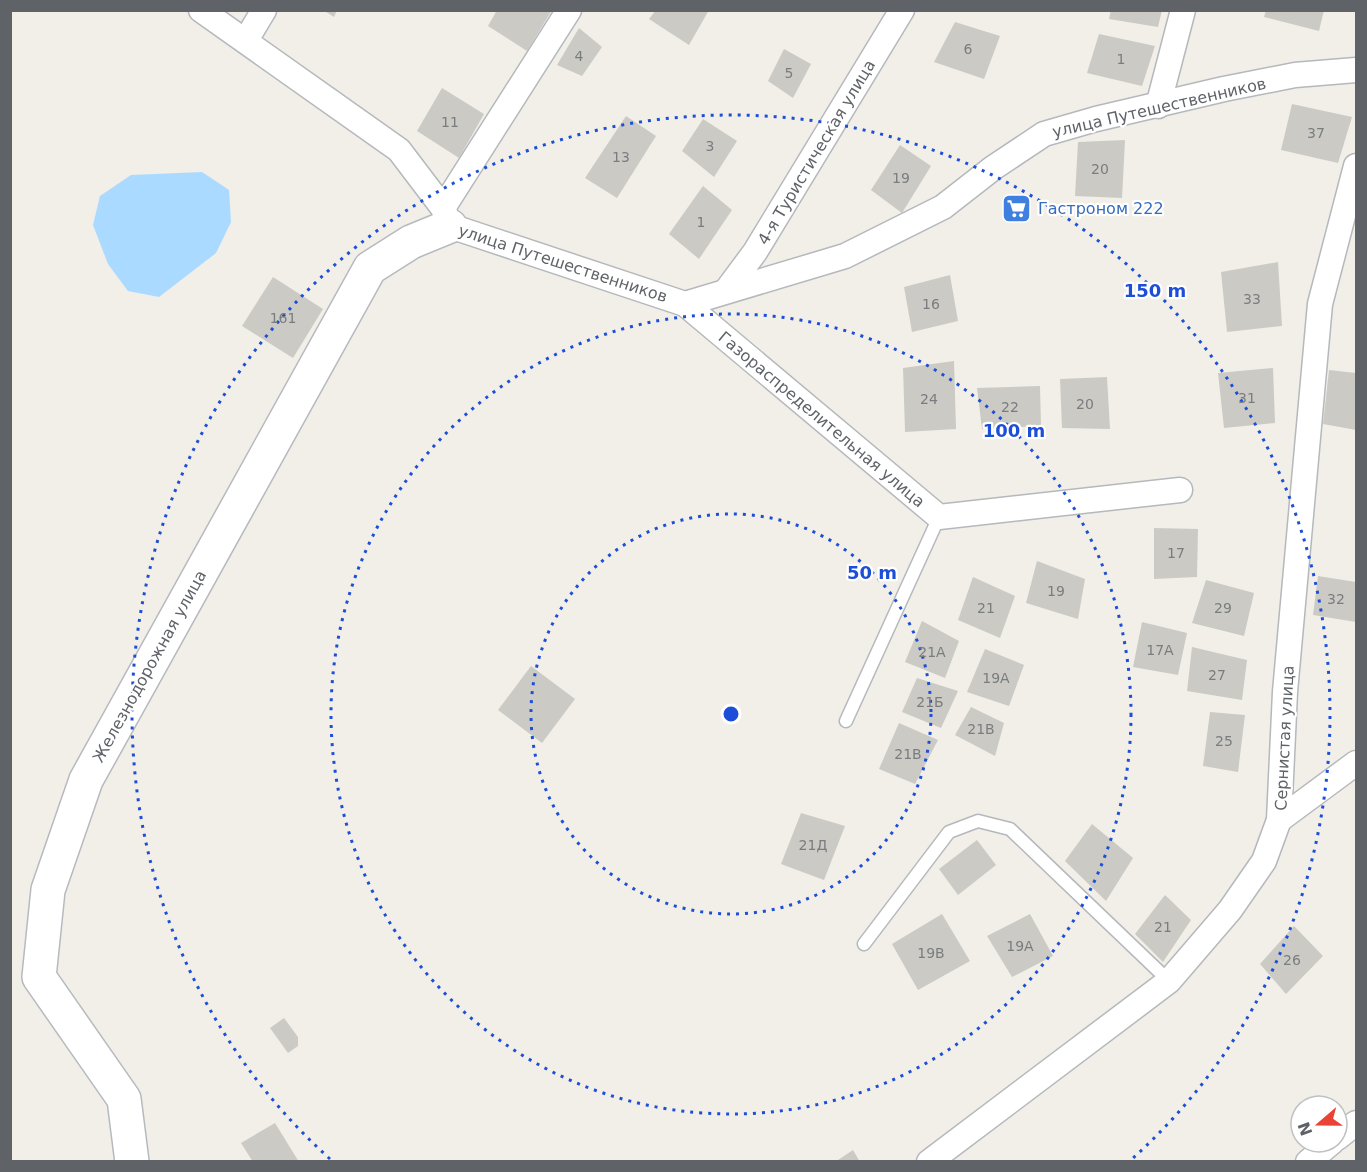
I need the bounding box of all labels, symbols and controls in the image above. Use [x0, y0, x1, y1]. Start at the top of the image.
house number: 6 [964, 41, 973, 57]
house number: 4 [575, 48, 584, 64]
house number: 1 [1117, 51, 1125, 67]
street label: 4-я Туристическая улица [754, 56, 879, 248]
house number: 5 [785, 65, 793, 81]
street label: улица Путешественников [1050, 74, 1268, 141]
house number: 11 [441, 114, 459, 130]
house number: 37 [1307, 125, 1325, 141]
house number: 3 [706, 138, 714, 154]
house number: 13 [612, 149, 630, 165]
house number: 20 [1091, 161, 1109, 177]
house number: 19 [892, 170, 910, 186]
supermarket icon: Гастроном 222 [1001, 192, 1033, 224]
place label: Гастроном 222 [1038, 199, 1164, 218]
house number: 1 [697, 214, 705, 230]
street label: улица Путешественников [456, 221, 670, 306]
text: 150 m [1124, 280, 1186, 301]
house number: 33 [1243, 291, 1261, 307]
house number: 16 [922, 296, 940, 312]
house number: 161 [270, 310, 296, 326]
street label: Газораспределительная улица [715, 328, 929, 511]
house number: 31 [1238, 390, 1256, 406]
house number: 24 [920, 391, 938, 407]
house number: 20 [1076, 396, 1094, 412]
house number: 22 [1001, 399, 1019, 415]
text: 100 m [983, 420, 1045, 441]
house number: 17 [1167, 545, 1185, 561]
text: 50 m [847, 562, 897, 583]
street label: Железнодорожная улица [89, 567, 210, 766]
house number: 19 [1047, 583, 1065, 599]
house number: 32 [1327, 591, 1345, 607]
house number: 21 [977, 600, 995, 616]
house number: 29 [1214, 600, 1232, 616]
house number: 17А [1146, 642, 1174, 658]
house number: 21А [918, 644, 946, 660]
street label: Сернистая улица [1271, 665, 1298, 811]
house number: 27 [1208, 667, 1226, 683]
house number: 19А [982, 670, 1010, 686]
house number: 21Б [916, 694, 944, 710]
centre of rings [721, 704, 741, 724]
house number: 21В [967, 721, 995, 737]
house number: 25 [1215, 733, 1233, 749]
house number: 21В [894, 746, 922, 762]
house number: 21Д [799, 837, 827, 853]
house number: 21 [1154, 919, 1172, 935]
house number: 19А [1006, 938, 1034, 954]
house number: 19В [917, 945, 945, 961]
house number: 26 [1283, 952, 1301, 968]
north arrow [1289, 1094, 1349, 1154]
text: N [1294, 1119, 1317, 1139]

